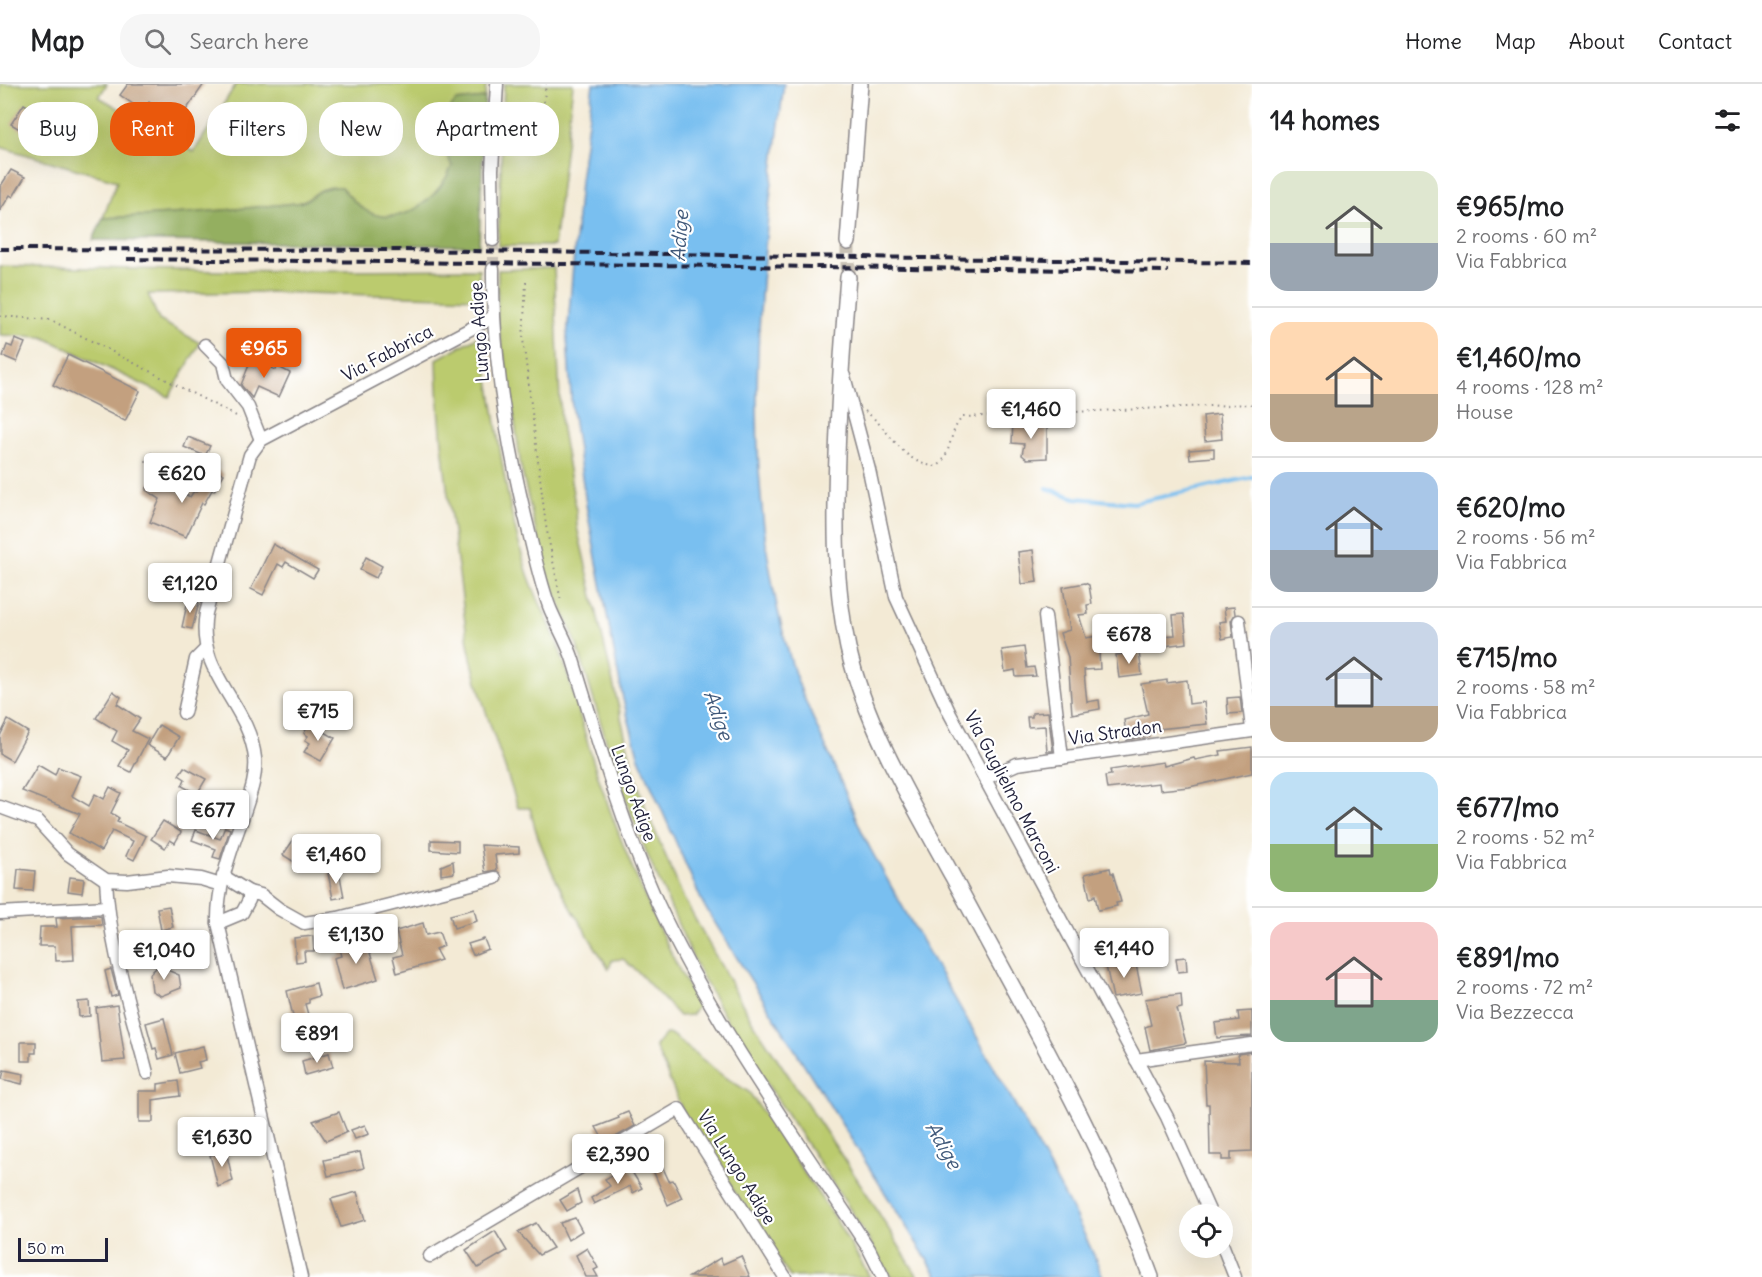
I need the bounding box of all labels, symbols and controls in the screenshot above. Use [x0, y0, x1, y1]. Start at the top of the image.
search box [120, 14, 540, 68]
text: Map [30, 23, 84, 59]
icon: search [141, 25, 174, 58]
text: Search here [189, 27, 309, 55]
text: Home [1405, 28, 1462, 55]
text: Map [1495, 28, 1536, 55]
text: About [1569, 28, 1625, 55]
text: Contact [1658, 28, 1732, 55]
chip: Buy [18, 102, 98, 156]
chip: Rent [110, 102, 195, 156]
chip: Filters [207, 102, 307, 156]
chip: New [319, 102, 403, 156]
chip: Apartment [415, 102, 559, 156]
text: 14 homes [1270, 104, 1380, 137]
icon: filters [1711, 104, 1744, 137]
text: €965/mo [1456, 190, 1564, 223]
icon: home [1318, 195, 1390, 267]
water label: Adige [665, 208, 693, 262]
text: 2 rooms · 60 m² [1456, 223, 1597, 248]
text: Via Fabbrica [1456, 248, 1567, 273]
street label: Lungo Adige [464, 281, 494, 383]
street label: Via Fabbrica [337, 319, 437, 387]
pin: €965 [228, 328, 300, 379]
text: €965 [240, 335, 288, 360]
text: €1,460/mo [1456, 341, 1581, 374]
icon: home [1318, 346, 1390, 418]
text: 4 rooms · 128 m² [1456, 374, 1604, 399]
pin: €1,460 [982, 389, 1080, 440]
text: €1,460 [1001, 396, 1061, 421]
text: House [1456, 399, 1513, 424]
pin: €620 [146, 453, 218, 504]
text: €620 [158, 460, 206, 485]
text: €620/mo [1456, 491, 1565, 524]
icon: home [1318, 496, 1390, 568]
text: 2 rooms · 56 m² [1456, 524, 1596, 549]
text: Via Fabbrica [1456, 549, 1567, 574]
pin: €1,120 [141, 563, 239, 614]
text: €1,120 [162, 570, 218, 595]
pin: €678 [1093, 614, 1165, 665]
text: €678 [1106, 621, 1152, 646]
text: €715/mo [1456, 641, 1557, 674]
icon: home [1318, 646, 1390, 718]
text: 2 rooms · 58 m² [1456, 674, 1596, 699]
water label: Adige [699, 687, 740, 744]
pin: €715 [282, 691, 354, 742]
text: €715 [297, 698, 339, 723]
text: Via Fabbrica [1456, 699, 1567, 724]
street label: Via Guglielmo Marconi [959, 707, 1065, 877]
street label: Via Stradon [1067, 714, 1163, 750]
street label: Lungo Adige [606, 742, 662, 844]
pin: €677 [177, 790, 249, 841]
text: €677/mo [1456, 791, 1559, 824]
icon: home [1318, 796, 1390, 868]
text: €677 [191, 797, 235, 822]
text: 2 rooms · 52 m² [1456, 824, 1595, 849]
pin: €1,460 [287, 834, 385, 885]
text: €1,460 [306, 841, 366, 866]
text: Via Fabbrica [1456, 849, 1567, 874]
pin: €1,130 [307, 914, 405, 965]
text: €1,130 [328, 921, 384, 946]
pin: €1,440 [1075, 928, 1173, 979]
pin: €1,040 [115, 930, 213, 981]
text: €1,440 [1094, 935, 1154, 960]
text: €1,040 [133, 937, 195, 962]
text: €891/mo [1456, 941, 1559, 974]
icon: home [1318, 946, 1390, 1018]
text: 2 rooms · 72 m² [1456, 974, 1593, 999]
text: Via Bezzecca [1456, 999, 1574, 1024]
pin: €891 [281, 1013, 353, 1064]
text: €891 [295, 1020, 339, 1045]
street label: Via Lungo Adige [693, 1105, 781, 1229]
pin: €1,630 [173, 1117, 271, 1168]
water label: Adige [920, 1117, 968, 1174]
text: €1,630 [192, 1124, 252, 1149]
pin: €2,390 [569, 1134, 667, 1185]
text: €2,390 [586, 1141, 650, 1166]
map controls [1179, 1204, 1233, 1258]
button: locate [1179, 1204, 1233, 1258]
scale bar [18, 1235, 108, 1262]
text: 50 m [27, 1238, 65, 1258]

